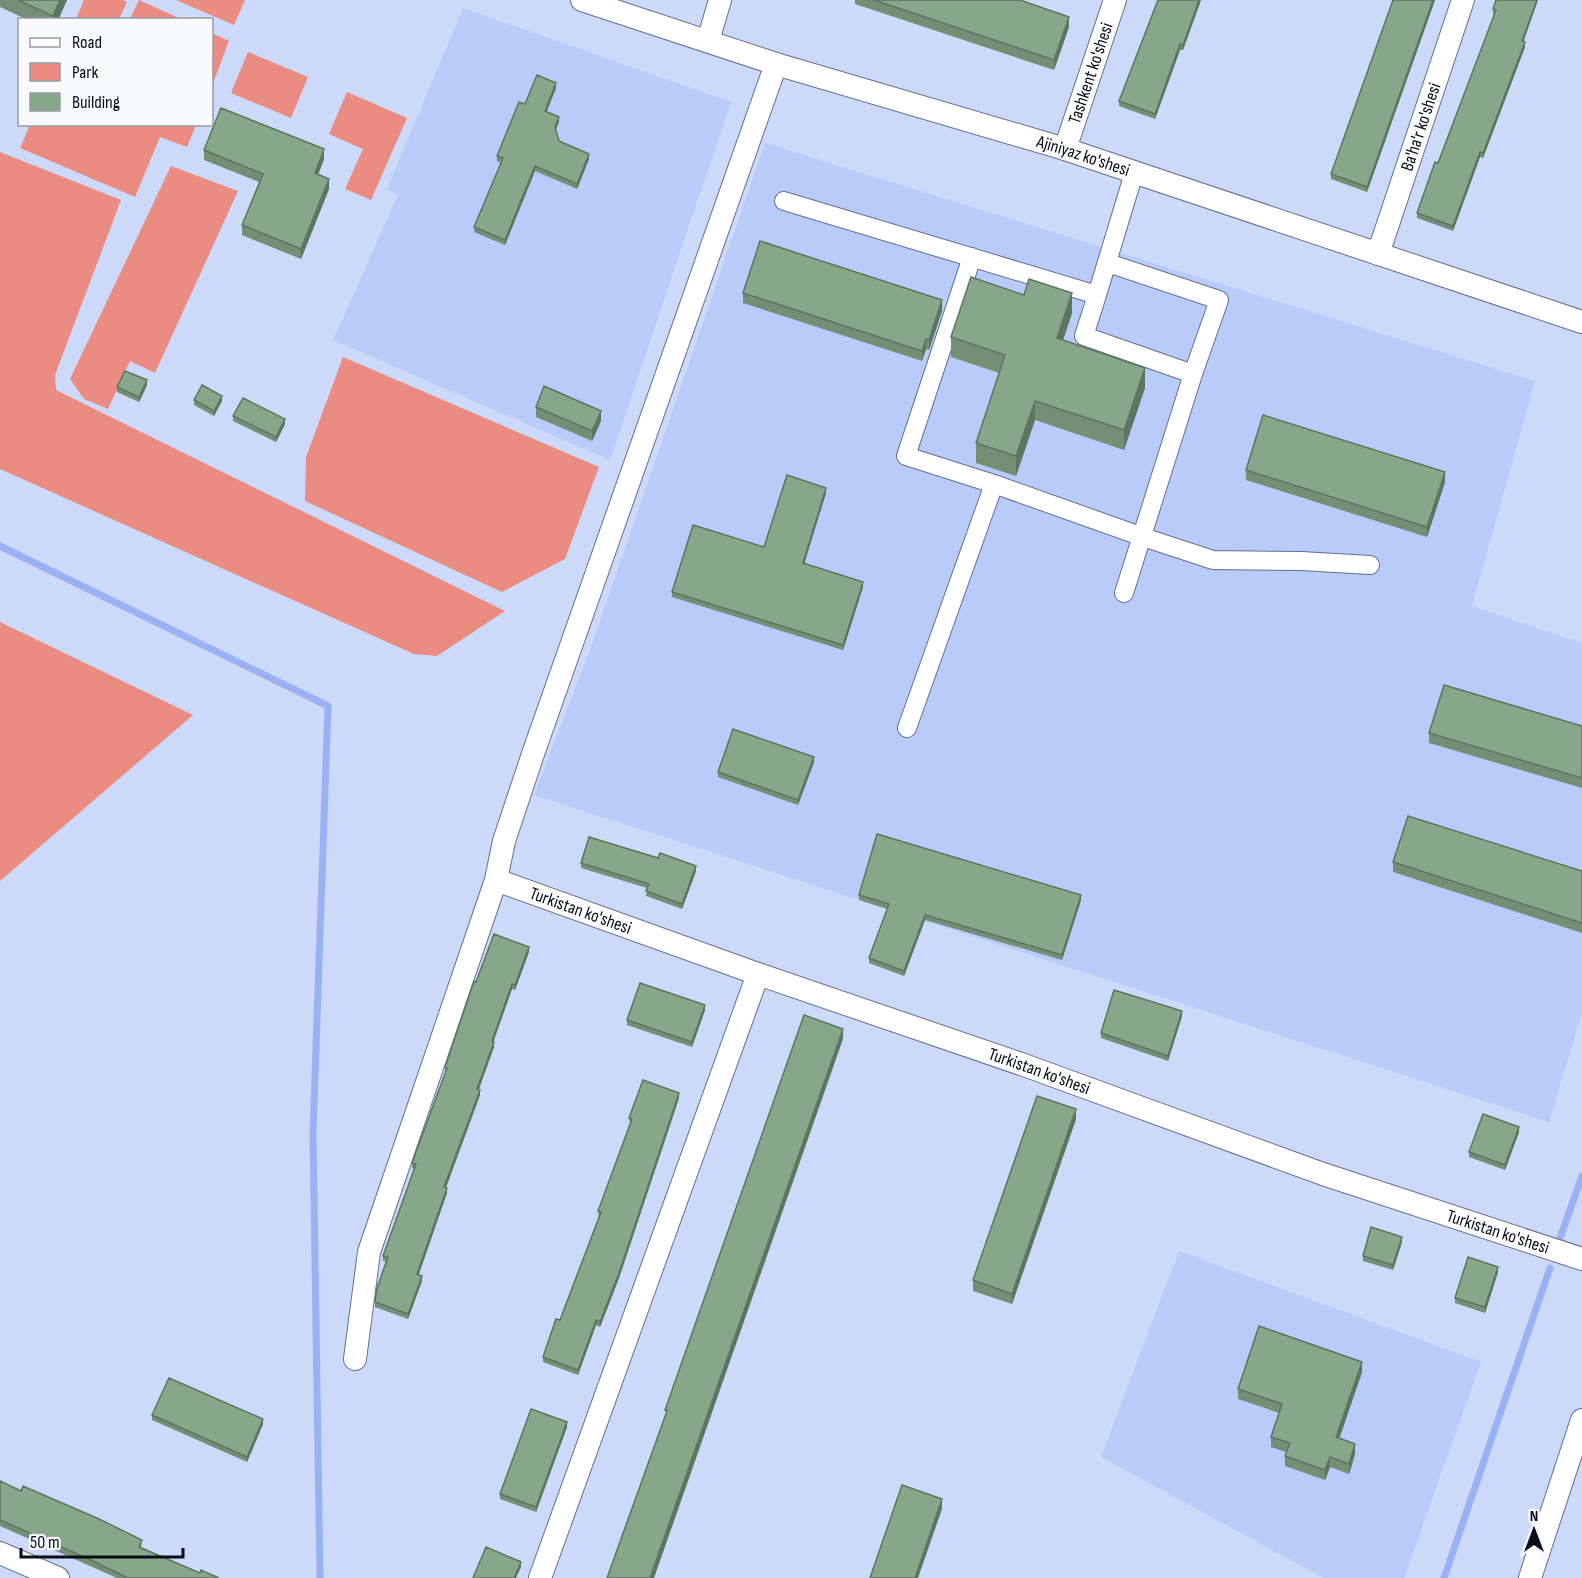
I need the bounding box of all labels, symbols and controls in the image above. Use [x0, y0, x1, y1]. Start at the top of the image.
legend [18, 18, 213, 126]
street label: Tashkent ko'shesi [1064, 20, 1118, 127]
text: Road [72, 32, 102, 53]
text: Park [72, 62, 98, 83]
street label: Ba'ha'r ko'shesi [1397, 80, 1445, 174]
text: Building [72, 92, 120, 113]
street label: Ajiniyaz ko'shesi [1033, 131, 1133, 181]
street label: Turkistan ko'shesi [527, 883, 634, 939]
street label: Turkistan ko'shesi [986, 1044, 1093, 1099]
street label: Turkistan ko'shesi [1444, 1205, 1552, 1259]
north arrow [1504, 1500, 1564, 1560]
text: N [1530, 1507, 1538, 1526]
scale bar [21, 1521, 183, 1559]
text: 50 m [30, 1532, 60, 1553]

